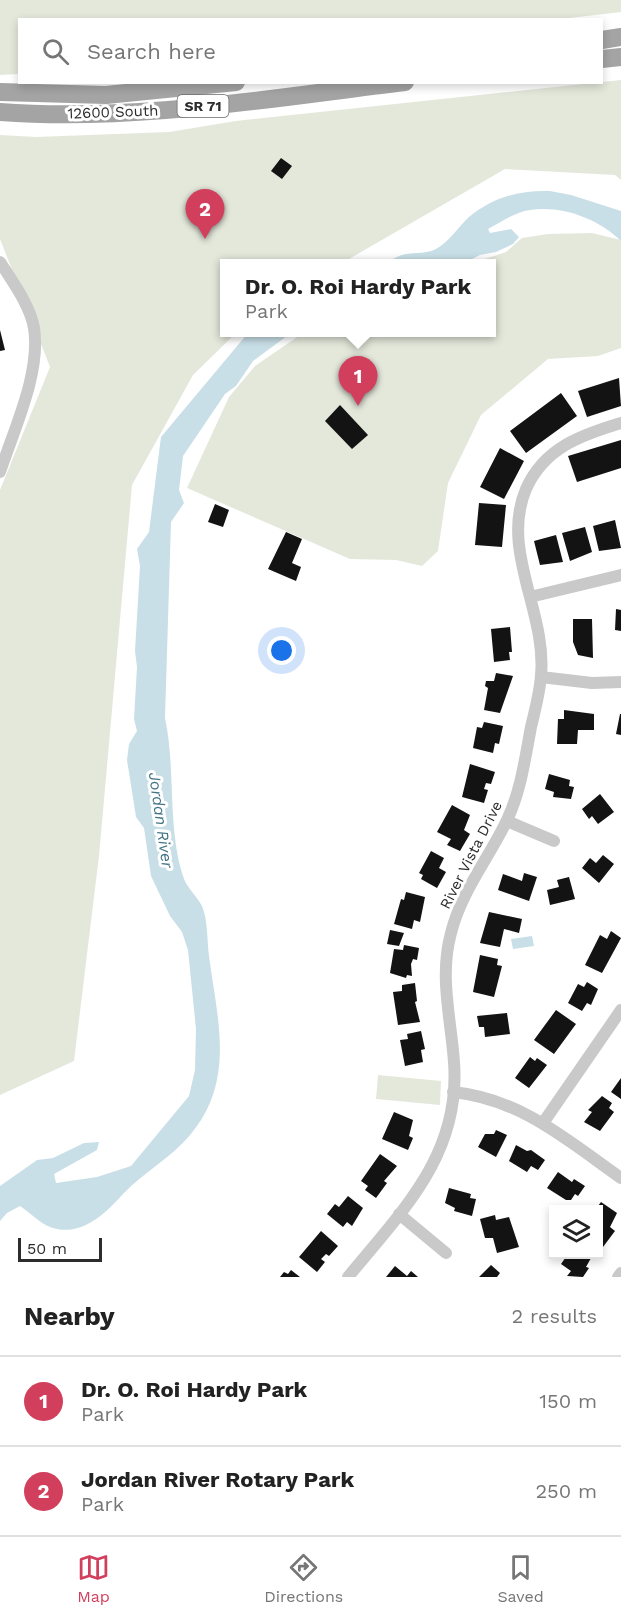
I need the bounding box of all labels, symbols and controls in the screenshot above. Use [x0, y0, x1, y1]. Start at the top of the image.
search box [18, 18, 603, 84]
icon: search [39, 35, 72, 68]
text: Search here [87, 39, 216, 64]
road number: SR 71 [178, 95, 228, 117]
street label: 12600 South [67, 101, 159, 123]
pin: 2 [186, 190, 224, 239]
popup [220, 259, 496, 337]
text: Dr. O. Roi Hardy Park [245, 274, 471, 299]
text: Park [245, 299, 288, 323]
pin: 1 [338, 356, 378, 406]
your location [267, 636, 296, 665]
water label: Jordan River [145, 771, 177, 870]
street label: River Vista Drive [436, 798, 506, 912]
map controls [549, 1205, 603, 1259]
button: layers [549, 1205, 603, 1259]
scale bar [18, 1235, 102, 1262]
text: 50 m [27, 1239, 67, 1258]
text: Nearby [24, 1301, 115, 1331]
text: 2 results [512, 1304, 597, 1328]
text: Dr. O. Roi Hardy Park [81, 1377, 307, 1402]
text: 1 [39, 1389, 48, 1413]
text: 150 m [539, 1389, 597, 1413]
text: Park [81, 1402, 124, 1426]
text: Jordan River Rotary Park [81, 1467, 354, 1492]
text: 2 [38, 1479, 49, 1503]
text: 250 m [535, 1479, 597, 1503]
text: Park [81, 1492, 124, 1516]
tab: Map [77, 1551, 110, 1606]
tab: Directions [264, 1551, 343, 1606]
tab: Saved [497, 1551, 544, 1606]

